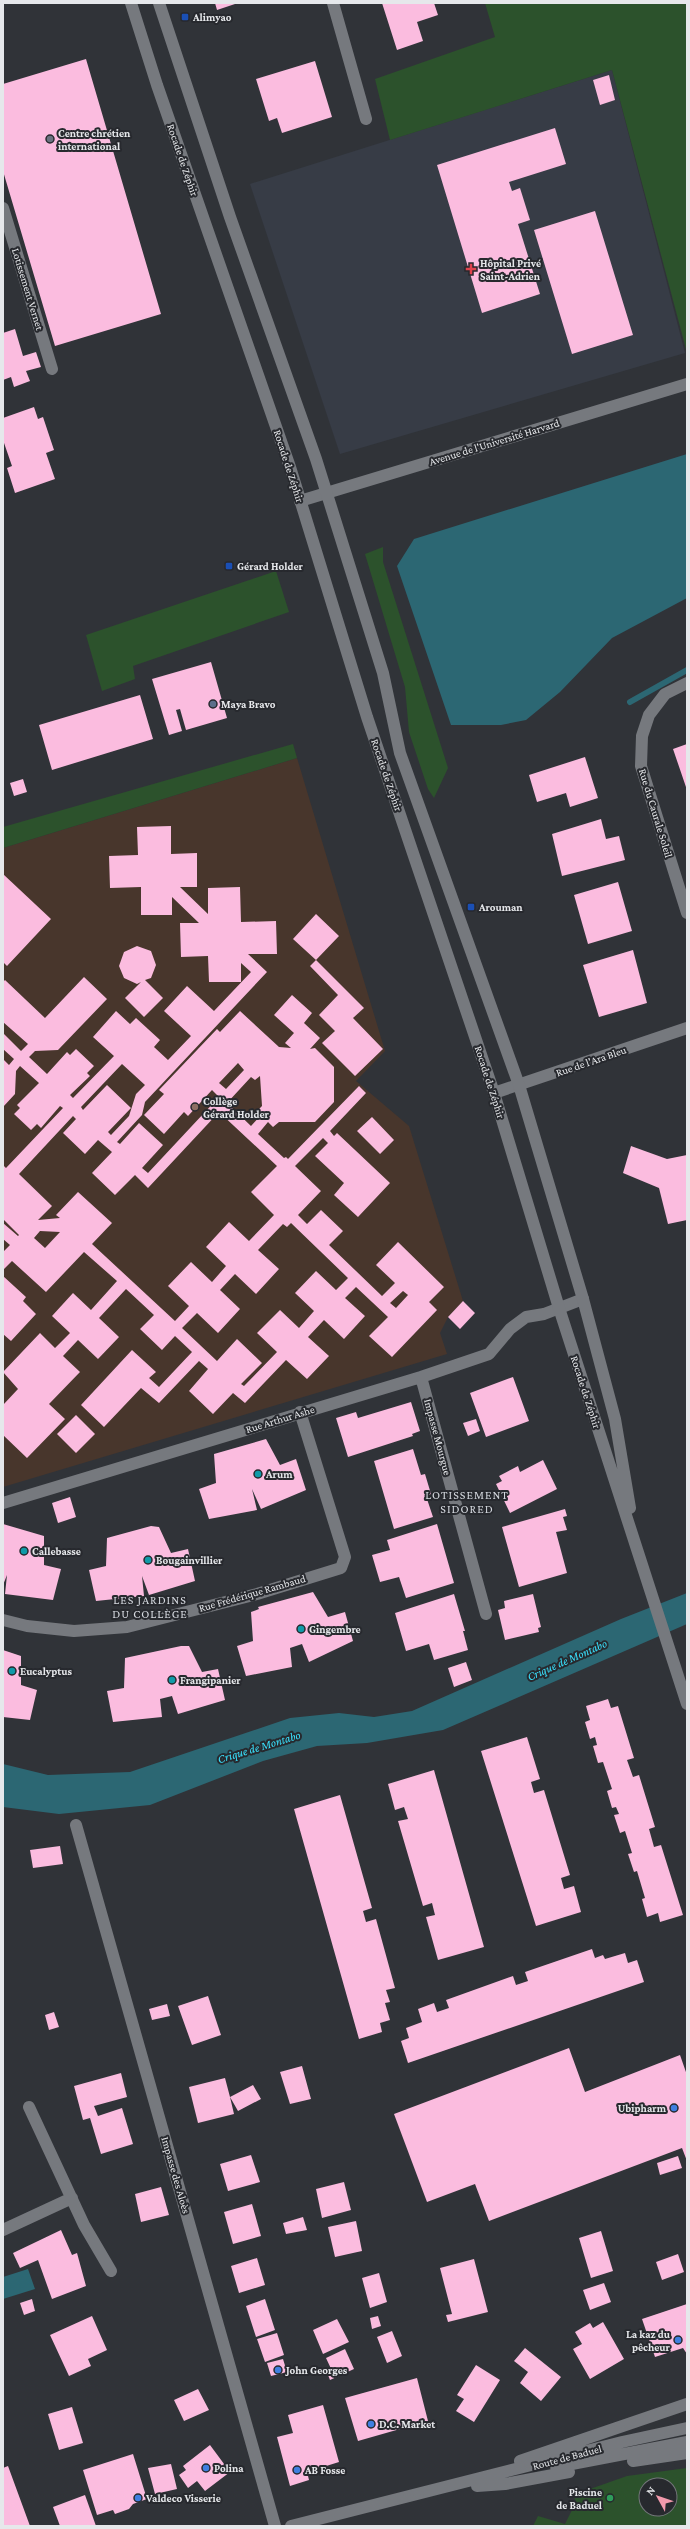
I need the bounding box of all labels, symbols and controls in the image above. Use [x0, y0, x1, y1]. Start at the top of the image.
place label: Alimyao [192, 11, 232, 23]
marker: Alimyao [180, 12, 190, 22]
street label: Rocade de Zéphir [164, 122, 201, 198]
place label: Centre chrétien international [58, 127, 131, 152]
marker: Centre chrétien international [45, 134, 55, 144]
street label: Lotissement Vernet [10, 247, 46, 332]
place label: Hôpital Privé Saint-Adrien [480, 257, 541, 282]
marker: Hôpital Privé Saint-Adrien [465, 263, 477, 275]
street label: Avenue de l'Université Harvard [427, 416, 561, 468]
street label: Rocade de Zéphir [271, 428, 306, 504]
place label: Gérard Holder [237, 560, 304, 572]
marker: Gérard Holder [224, 561, 234, 571]
place label: Maya Bravo [221, 698, 276, 710]
marker: Maya Bravo [208, 699, 218, 709]
street label: Rocade de Zéphir [368, 737, 405, 813]
street label: Rue du Caurale Soleil [637, 767, 675, 859]
place label: Arouman [478, 901, 523, 913]
marker: Arouman [466, 902, 476, 912]
street label: Rue de l'Ara Bleu [554, 1043, 628, 1079]
street label: Rocade de Zéphir [472, 1044, 507, 1120]
place label: Collège Gérard Holder [203, 1095, 270, 1120]
marker: Collège Gérard Holder [190, 1102, 200, 1112]
street label: Rocade de Zéphir [568, 1354, 603, 1430]
street label: Impasse Mourgue [421, 1397, 454, 1477]
street label: Rue Arthur Ashe [244, 1403, 316, 1435]
place label: Arum [265, 1468, 293, 1480]
marker: Arum [253, 1469, 263, 1479]
district label: LOTISSEMENT SIDORED [425, 1488, 509, 1516]
place label: Callebasse [32, 1545, 81, 1557]
marker: Callebasse [19, 1546, 29, 1556]
place label: Bougainvillier [156, 1554, 223, 1566]
marker: Bougainvillier [143, 1555, 153, 1565]
street label: Rue Frédérique Rambaud [197, 1572, 307, 1615]
district label: LES JARDINS DU COLLÈGE [112, 1593, 188, 1621]
place label: Gingembre [309, 1623, 361, 1635]
marker: Gingembre [296, 1624, 306, 1634]
water label: Crique de Montabo [525, 1636, 609, 1684]
place label: Eucalyptus [20, 1665, 73, 1677]
marker: Eucalyptus [7, 1666, 17, 1676]
place label: Frangipanier [180, 1674, 241, 1686]
marker: Frangipanier [167, 1675, 177, 1685]
water label: Crique de Montabo [216, 1728, 302, 1766]
place label: Ubipharm [618, 2102, 667, 2114]
marker: Ubipharm [669, 2103, 679, 2113]
street label: Impasse des Aloès [158, 2135, 193, 2215]
place label: La kaz du pêcheur [626, 2328, 671, 2353]
marker: La kaz du pêcheur [673, 2335, 683, 2345]
place label: John Georges [285, 2364, 348, 2376]
marker: John Georges [273, 2365, 283, 2375]
place label: D.C. Market [379, 2418, 435, 2430]
marker: D.C. Market [366, 2419, 376, 2429]
street label: Route de Baduel [531, 2442, 603, 2472]
place label: Polina [214, 2462, 244, 2474]
marker: Polina [201, 2463, 211, 2473]
place label: AB Fosse [304, 2464, 345, 2476]
marker: AB Fosse [292, 2465, 302, 2475]
north arrow [638, 2477, 678, 2517]
text: N [643, 2483, 658, 2497]
place label: Piscine de Baduel [556, 2486, 603, 2511]
place label: Valdeco Visserie [145, 2492, 221, 2504]
marker: Valdeco Visserie [133, 2493, 143, 2503]
marker: Piscine de Baduel [605, 2493, 615, 2503]

